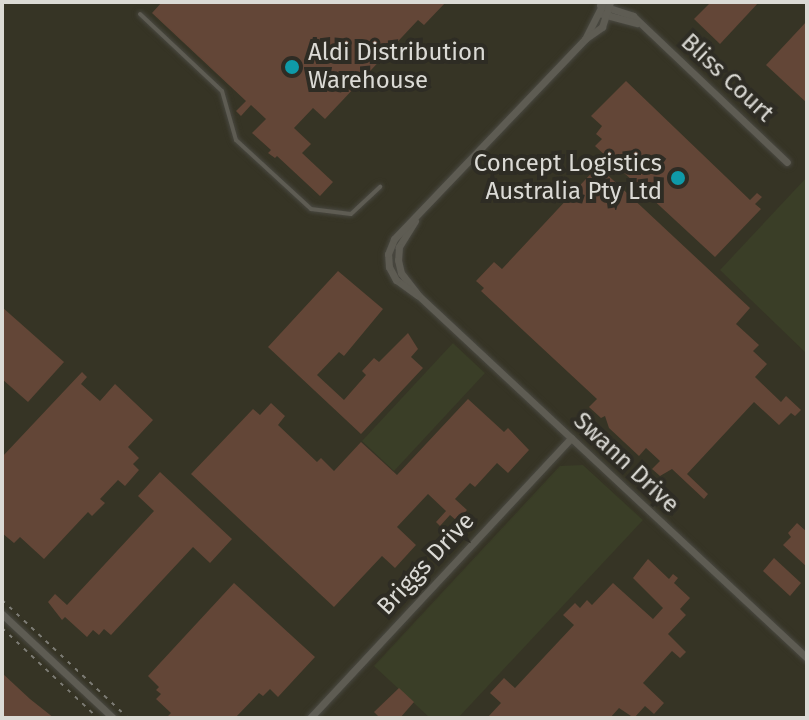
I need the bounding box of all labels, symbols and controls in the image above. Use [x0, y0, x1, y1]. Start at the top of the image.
street label: Bliss Court [675, 28, 779, 128]
place label: Aldi Distribution Warehouse [308, 39, 486, 95]
marker: Aldi Distribution Warehouse [283, 58, 301, 76]
place label: Concept Logistics Australia Pty Ltd [474, 150, 662, 206]
marker: Concept Logistics Australia Pty Ltd [669, 169, 687, 187]
street label: Swann Drive [567, 407, 685, 519]
street label: Briggs Drive [371, 507, 481, 621]

